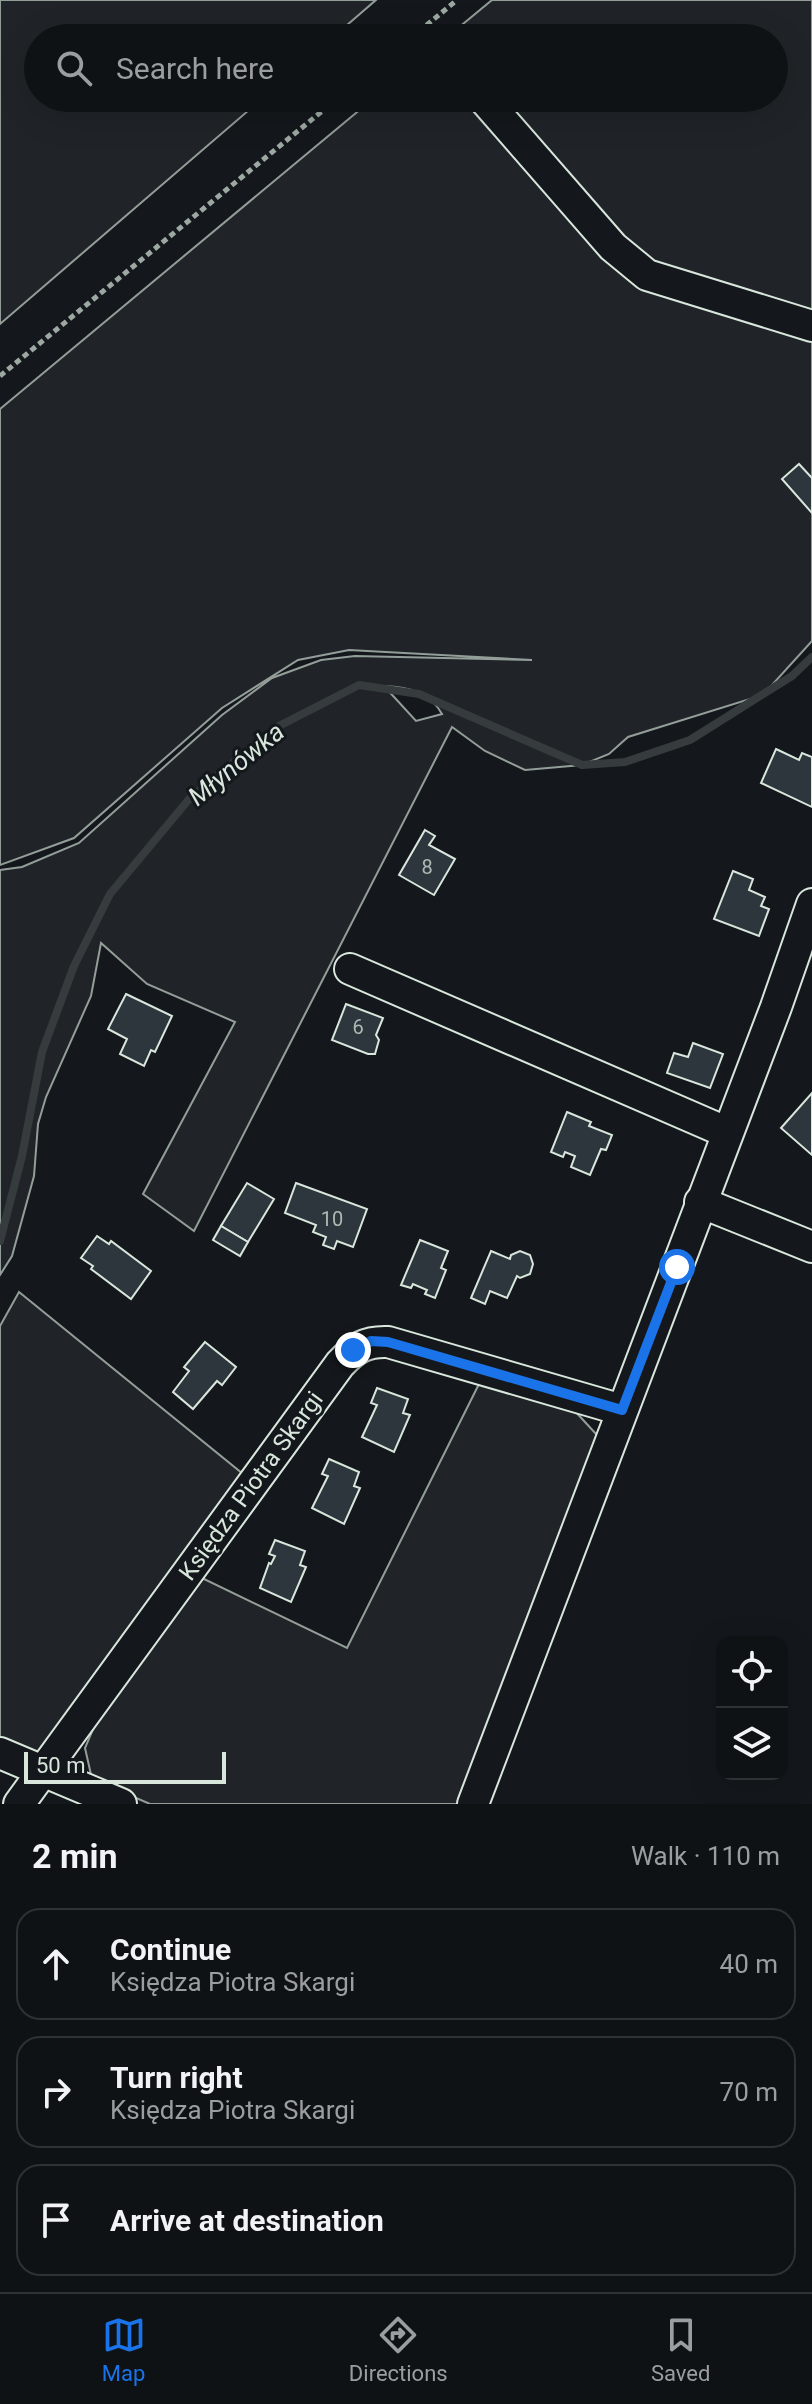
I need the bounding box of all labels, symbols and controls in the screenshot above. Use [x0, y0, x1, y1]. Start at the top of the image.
search box [24, 24, 788, 112]
icon: search [52, 46, 96, 90]
text: Search here [116, 51, 274, 86]
water label: Młynówka [182, 716, 290, 812]
house number: 8 [421, 855, 433, 879]
house number: 6 [352, 1015, 364, 1039]
house number: 10 [321, 1207, 343, 1231]
route start [659, 1249, 695, 1285]
route end [335, 1332, 371, 1368]
street label: Księdza Piotra Skargi [173, 1386, 329, 1586]
map controls [716, 1636, 788, 1780]
button: locate [716, 1636, 788, 1708]
button: layers [716, 1708, 788, 1780]
scale bar [24, 1748, 226, 1784]
text: 50 m [36, 1753, 85, 1778]
text: 2 min [32, 1836, 117, 1876]
text: Walk · 110 m [631, 1841, 780, 1871]
text: Continue [110, 1932, 231, 1967]
icon: ahead [34, 1942, 78, 1986]
text: 40 m [720, 1949, 778, 1979]
text: Księdza Piotra Skargi [110, 1967, 355, 1997]
text: Turn right [110, 2060, 243, 2095]
icon: right [34, 2070, 78, 2114]
text: 70 m [720, 2077, 778, 2107]
text: Księdza Piotra Skargi [110, 2095, 355, 2125]
icon: arrive [34, 2198, 78, 2242]
text: Arrive at destination [110, 2203, 384, 2238]
tab: Map [102, 2313, 146, 2386]
tab: Directions [349, 2313, 448, 2386]
tab: Saved [651, 2313, 710, 2386]

